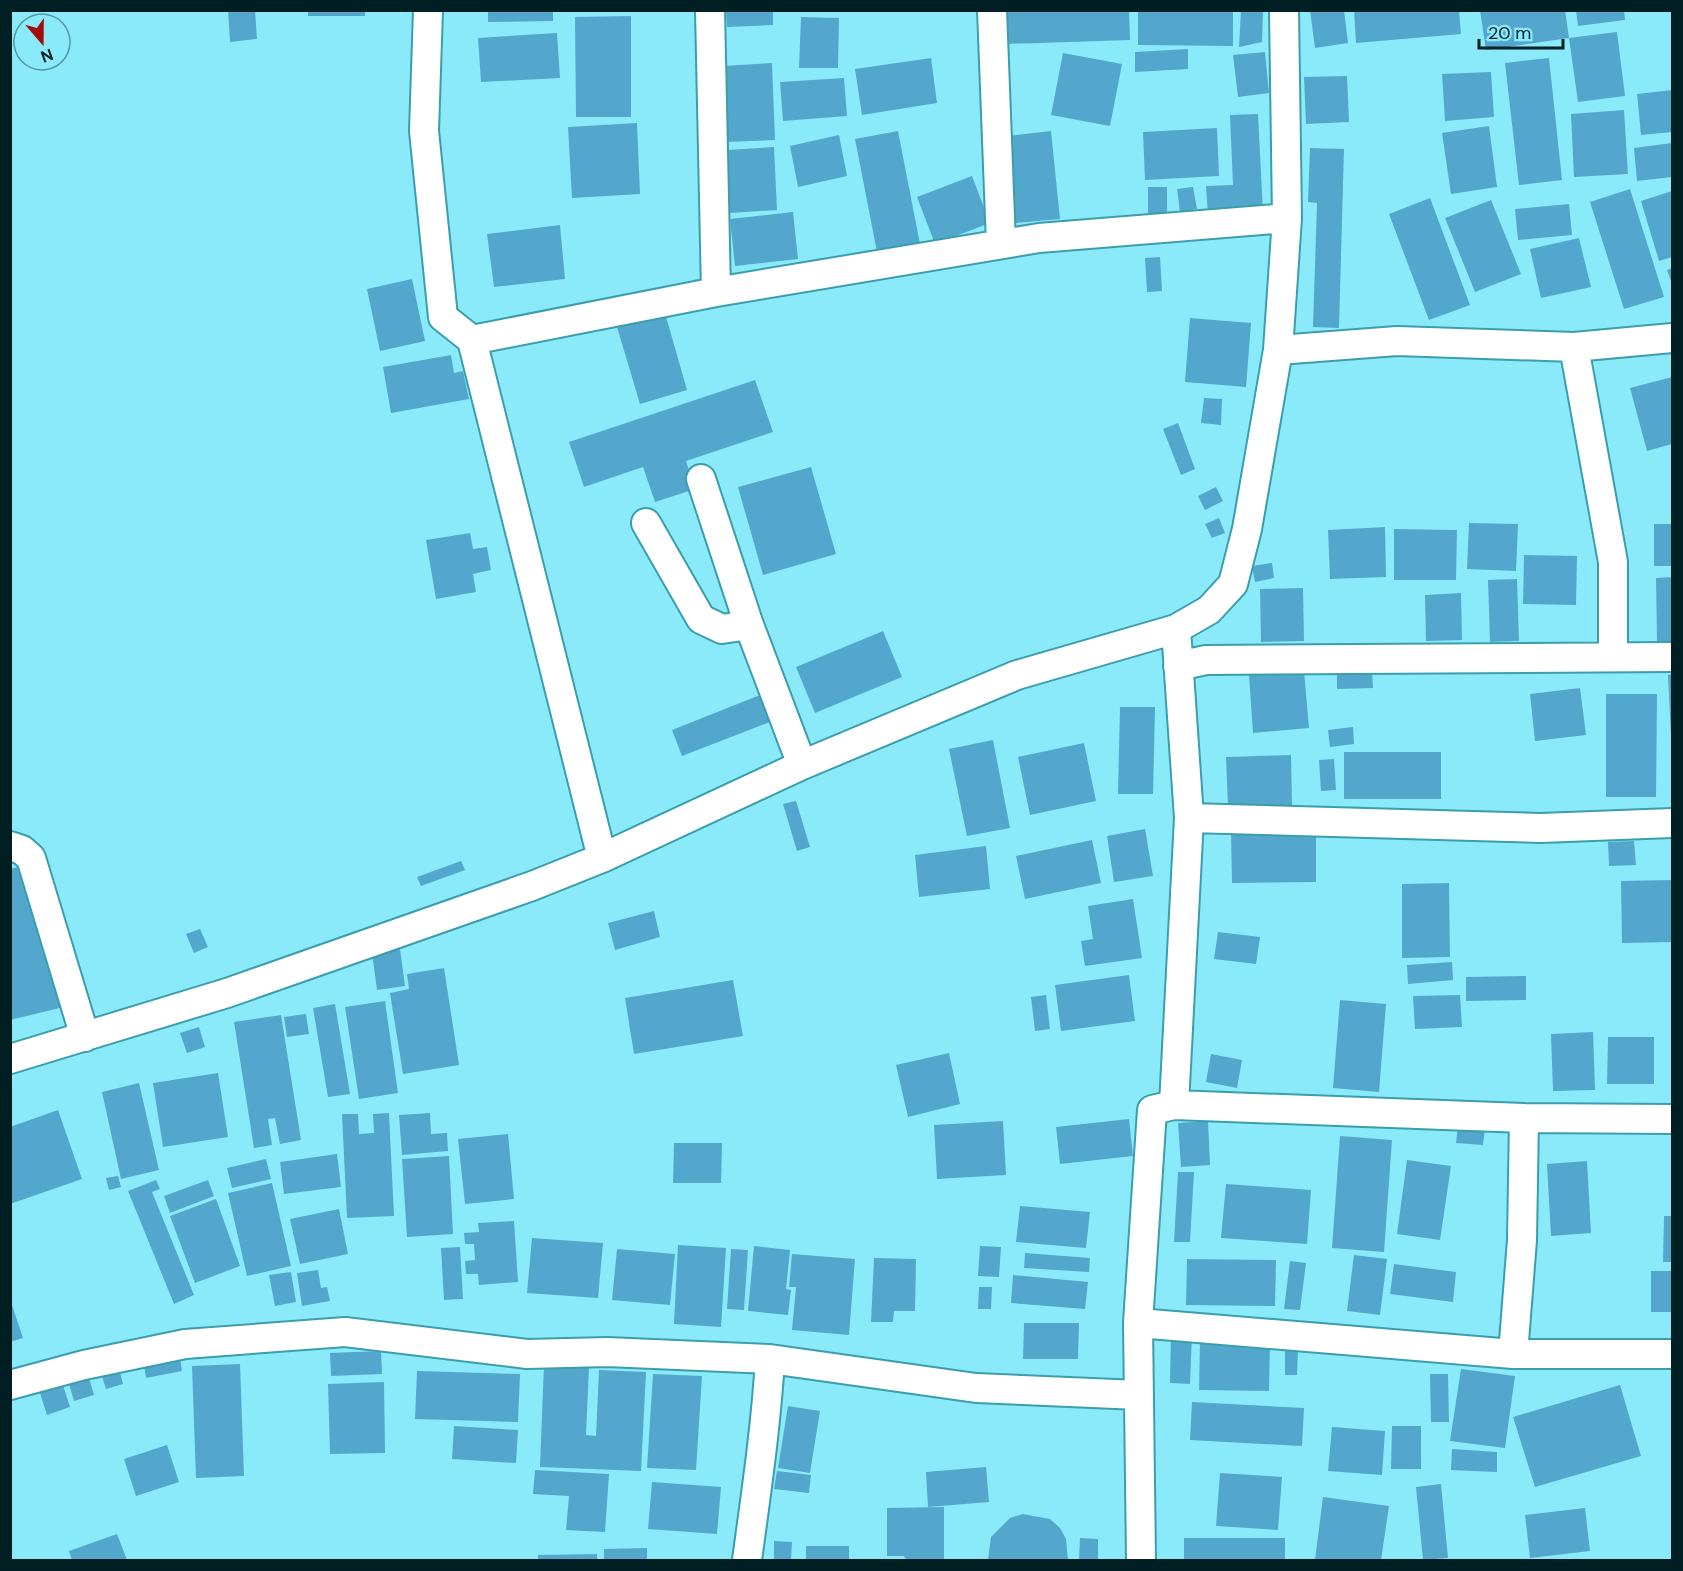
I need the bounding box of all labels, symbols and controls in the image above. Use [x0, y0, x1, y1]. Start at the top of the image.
north arrow [12, 12, 72, 72]
scale bar [1479, 12, 1563, 50]
text: 20 m [1488, 21, 1531, 45]
text: N [38, 44, 56, 67]

